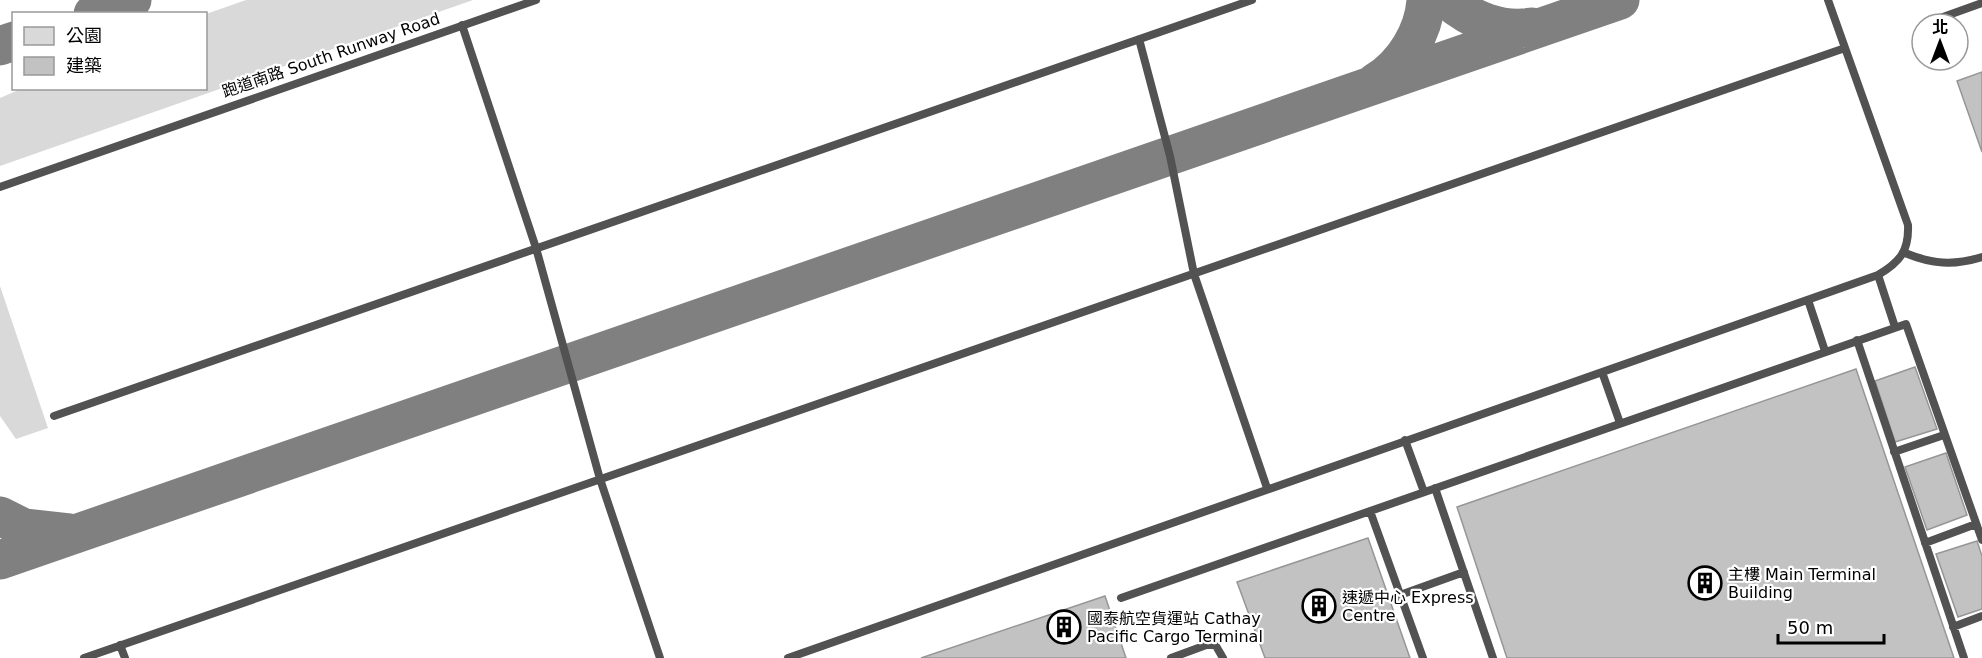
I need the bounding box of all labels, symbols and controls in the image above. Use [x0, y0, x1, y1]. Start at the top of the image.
street label: 跑道南路 South Runway Road [220, 9, 442, 101]
legend [12, 12, 207, 90]
north arrow [1910, 12, 1970, 72]
text: 北 [1932, 18, 1948, 37]
text: 公園 [66, 25, 102, 46]
text: 建築 [66, 55, 102, 76]
building icon: 主樓 Main Terminal Building [1687, 565, 1723, 601]
place label: 主樓 Main Terminal Building [1728, 565, 1876, 602]
building icon: 速遞中心 Express Centre [1301, 588, 1337, 624]
place label: 速遞中心 Express Centre [1342, 588, 1474, 625]
scale bar [1778, 607, 1884, 645]
building icon: 國泰航空貨運站 Cathay Pacific Cargo Terminal [1046, 609, 1082, 645]
place label: 國泰航空貨運站 Cathay Pacific Cargo Terminal [1087, 609, 1263, 646]
text: 50 m [1787, 617, 1833, 638]

